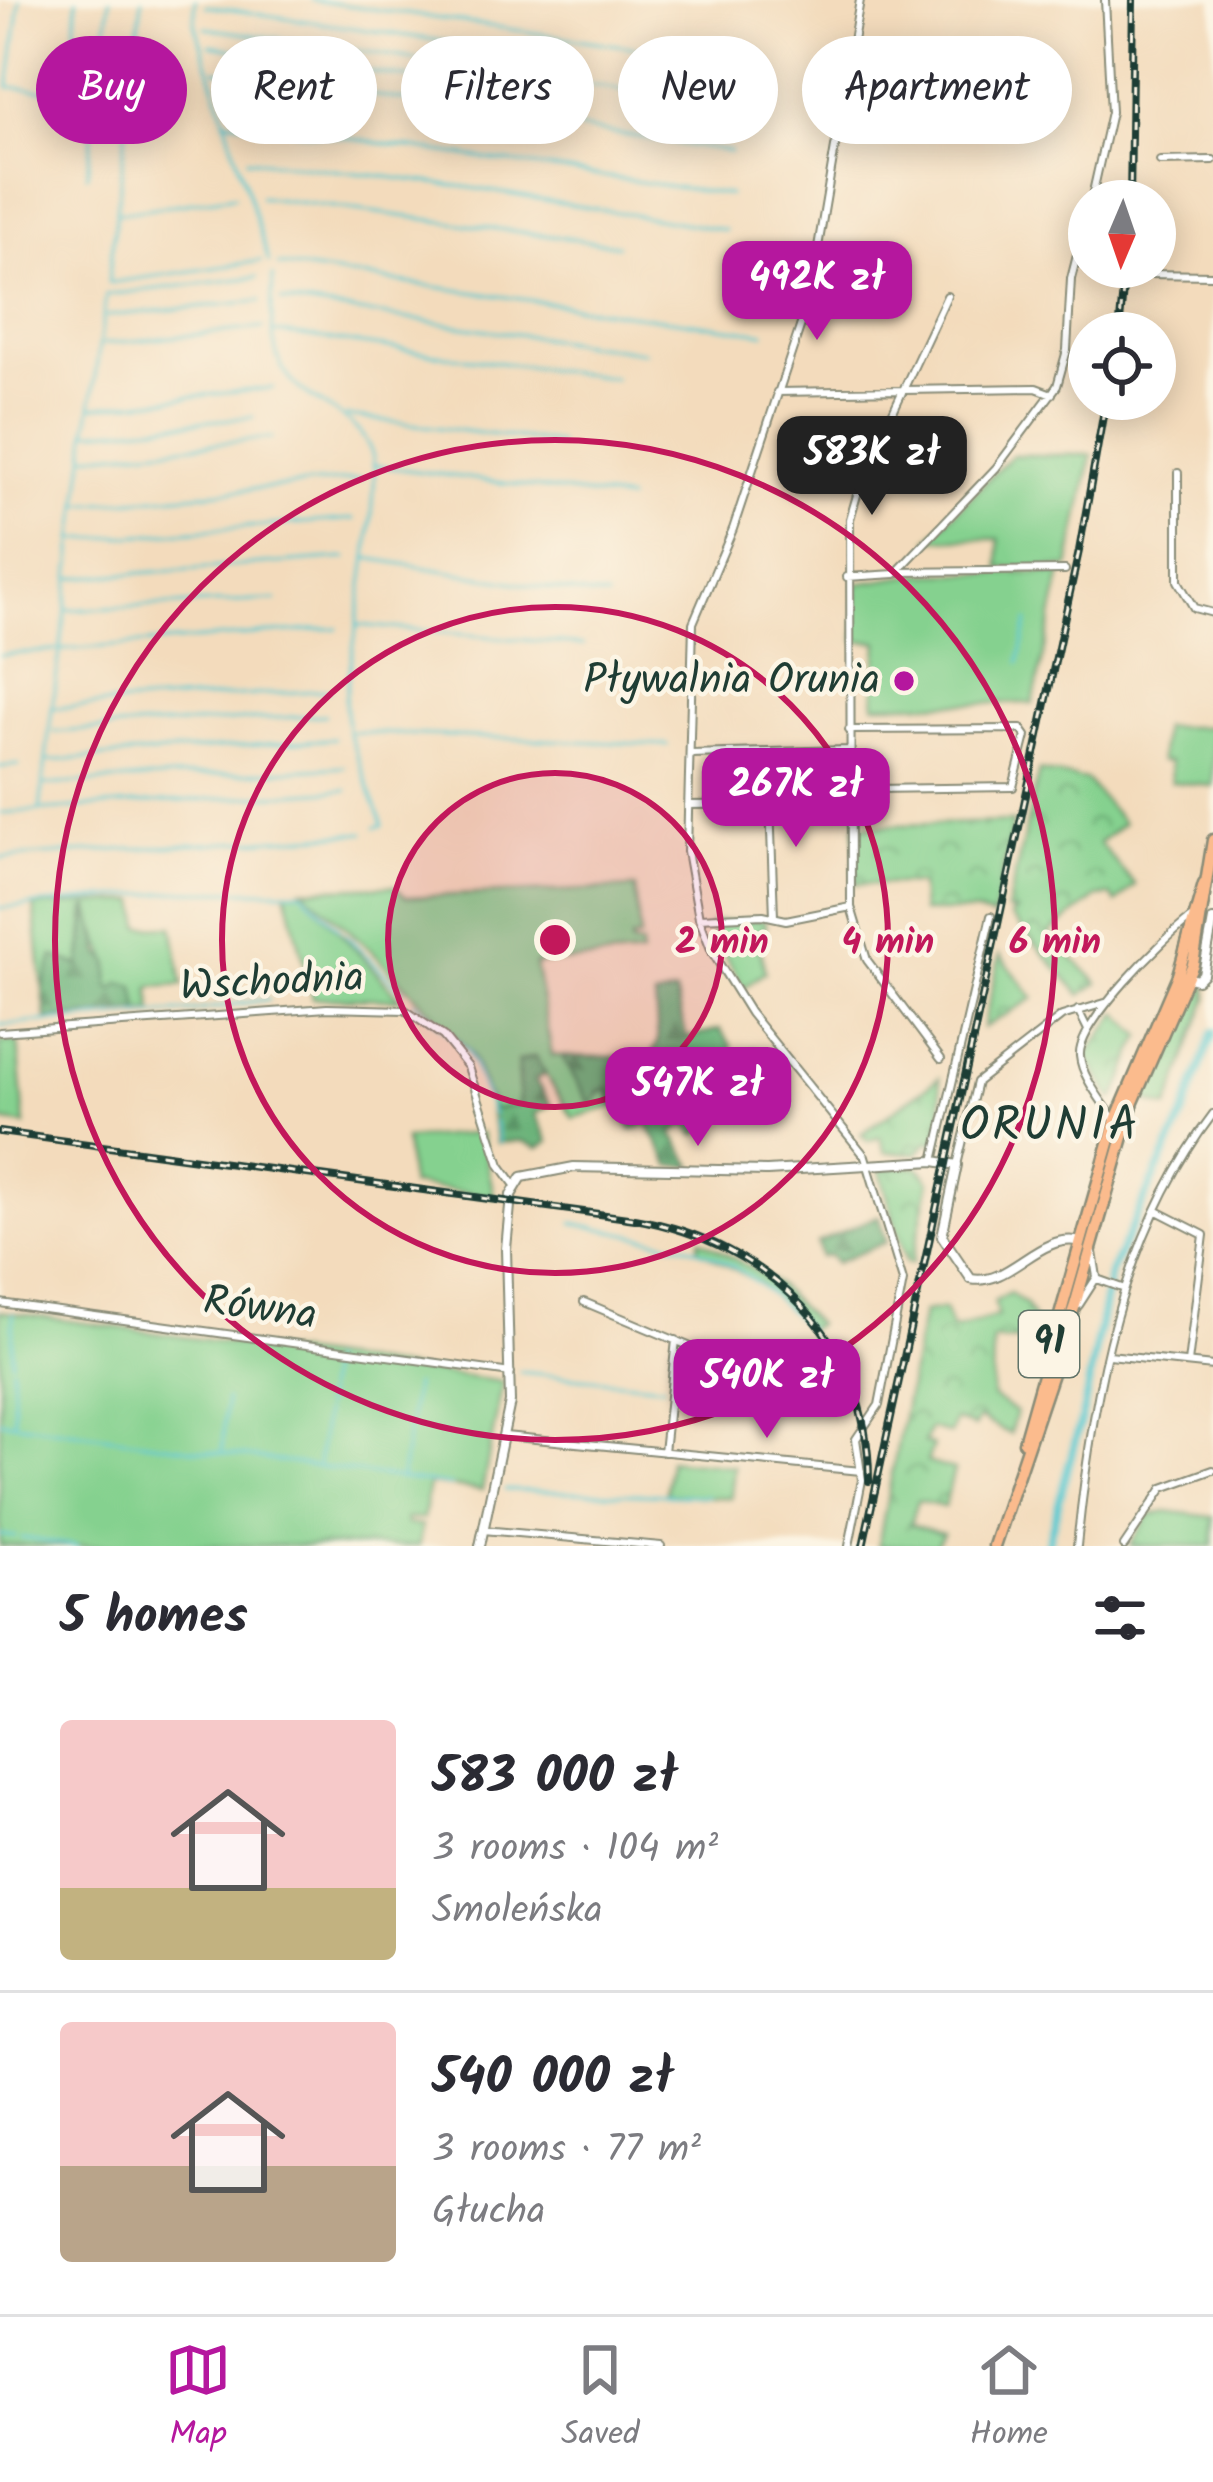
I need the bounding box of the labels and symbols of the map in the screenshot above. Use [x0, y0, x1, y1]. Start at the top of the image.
north arrow [1068, 180, 1176, 288]
pin: 492K zł [706, 241, 928, 343]
pin: 583K zł [761, 416, 983, 518]
place label: Pływalnia Orunia [583, 648, 880, 715]
marker: Pływalnia Orunia [891, 668, 917, 694]
pin: 267K zł [685, 748, 907, 850]
text: 2 min [675, 915, 769, 972]
text: 4 min [842, 915, 934, 972]
text: 6 min [1009, 915, 1101, 972]
centre of rings [534, 919, 576, 961]
street label: Wschodnia [178, 945, 366, 1021]
pin: 547K zł [587, 1047, 809, 1149]
district label: ORUNIA [960, 1089, 1140, 1165]
street label: Równa [199, 1268, 321, 1350]
road number: 91 [1019, 1311, 1079, 1377]
pin: 540K zł [656, 1339, 878, 1441]

